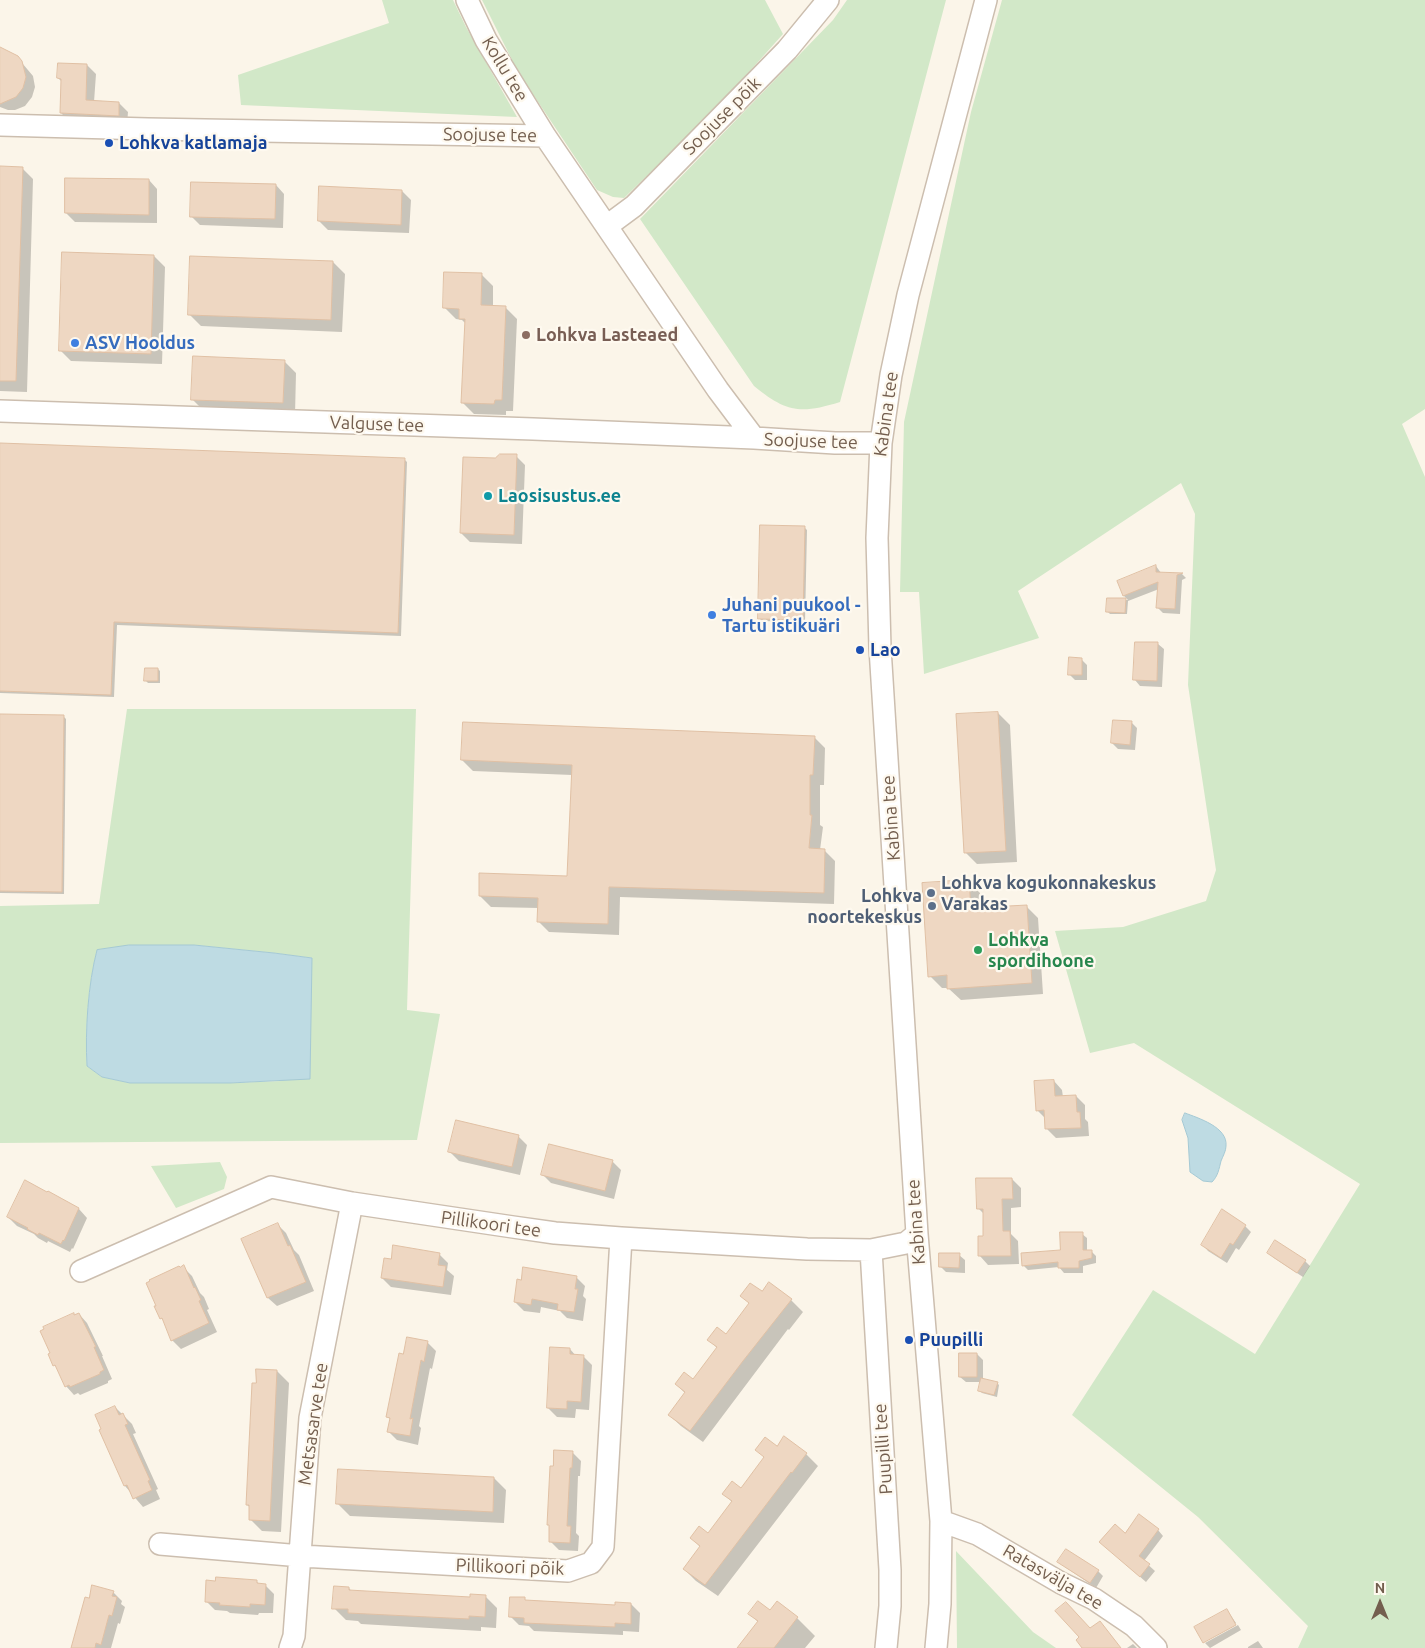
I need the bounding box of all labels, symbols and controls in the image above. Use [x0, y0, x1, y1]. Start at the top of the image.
street label: Kollu tee [477, 33, 533, 105]
street label: Soojuse põik [678, 72, 766, 160]
street label: Soojuse tee [443, 123, 537, 147]
place label: Lohkva katlamaja [119, 132, 267, 154]
marker: Lohkva katlamaja [103, 137, 115, 149]
place label: Lohkva Lasteaed [536, 324, 678, 346]
marker: Lohkva Lasteaed [520, 329, 532, 341]
place label: ASV Hooldus [85, 332, 195, 354]
marker: ASV Hooldus [69, 337, 81, 349]
street label: Kabina tee [869, 370, 903, 458]
street label: Valguse tee [329, 412, 425, 436]
street label: Soojuse tee [764, 429, 858, 453]
place label: Laosisustus.ee [498, 485, 621, 507]
marker: Laosisustus.ee [482, 490, 494, 502]
place label: Juhani puukool - Tartu istikuäri [722, 594, 861, 636]
marker: Juhani puukool - Tartu istikuäri [706, 609, 718, 621]
place label: Lao [870, 639, 901, 661]
marker: Lao [854, 644, 866, 656]
street label: Kabina tee [877, 775, 905, 861]
place label: Lohkva kogukonnakeskus Varakas [941, 872, 1156, 914]
place label: Lohkva noortekeskus [807, 885, 922, 928]
marker: Lohkva kogukonnakeskus Varakas [925, 887, 937, 899]
marker: Lohkva noortekeskus [926, 900, 938, 912]
place label: Lohkva spordihoone [988, 929, 1094, 972]
marker: Lohkva spordihoone [972, 944, 984, 956]
street label: Kabina tee [902, 1179, 930, 1265]
street label: Pillikoori tee [440, 1206, 542, 1242]
place label: Puupilli [919, 1329, 983, 1351]
marker: Puupilli [903, 1334, 915, 1346]
street label: Metsasarve tee [294, 1361, 332, 1487]
street label: Puupilli tee [869, 1403, 897, 1495]
street label: Ratasvälja tee [999, 1540, 1107, 1614]
street label: Pillikoori põik [455, 1554, 565, 1580]
north arrow [1355, 1578, 1405, 1628]
text: N [1375, 1580, 1385, 1596]

